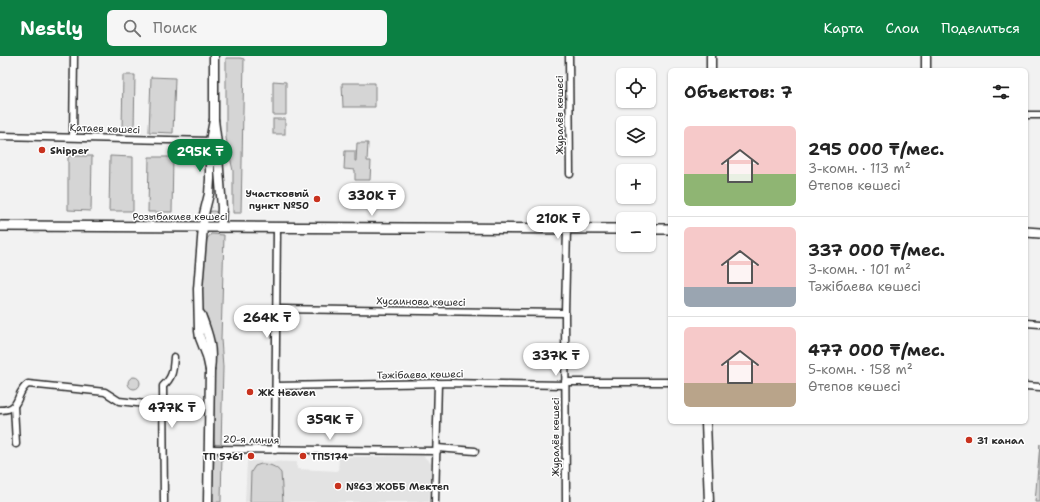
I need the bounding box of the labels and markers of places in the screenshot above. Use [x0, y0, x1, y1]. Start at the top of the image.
pin: 295K ₸ [167, 139, 233, 173]
place label: Shipper [50, 144, 90, 157]
marker: Shipper [37, 145, 47, 155]
pin: 330K ₸ [339, 183, 405, 217]
place label: Участковый пункт №50 [245, 187, 309, 212]
marker: Участковый пункт №50 [312, 194, 322, 204]
pin: 210K ₸ [525, 206, 591, 240]
pin: 264K ₸ [234, 305, 300, 339]
pin: 337K ₸ [523, 343, 589, 377]
place label: ЖК Heaven [258, 386, 316, 399]
marker: ЖК Heaven [245, 387, 255, 397]
pin: 477K ₸ [139, 395, 205, 429]
pin: 359K ₸ [297, 407, 363, 441]
place label: 31 канал [977, 434, 1024, 447]
marker: 31 канал [964, 435, 974, 445]
place label: ТП 5761 [203, 450, 243, 463]
place label: ТП5174 [311, 450, 348, 463]
marker: ТП 5761 [246, 451, 256, 461]
marker: ТП5174 [298, 451, 308, 461]
place label: №63 ЖОББ Мектеп [346, 480, 449, 493]
marker: №63 ЖОББ Мектеп [333, 481, 343, 491]

